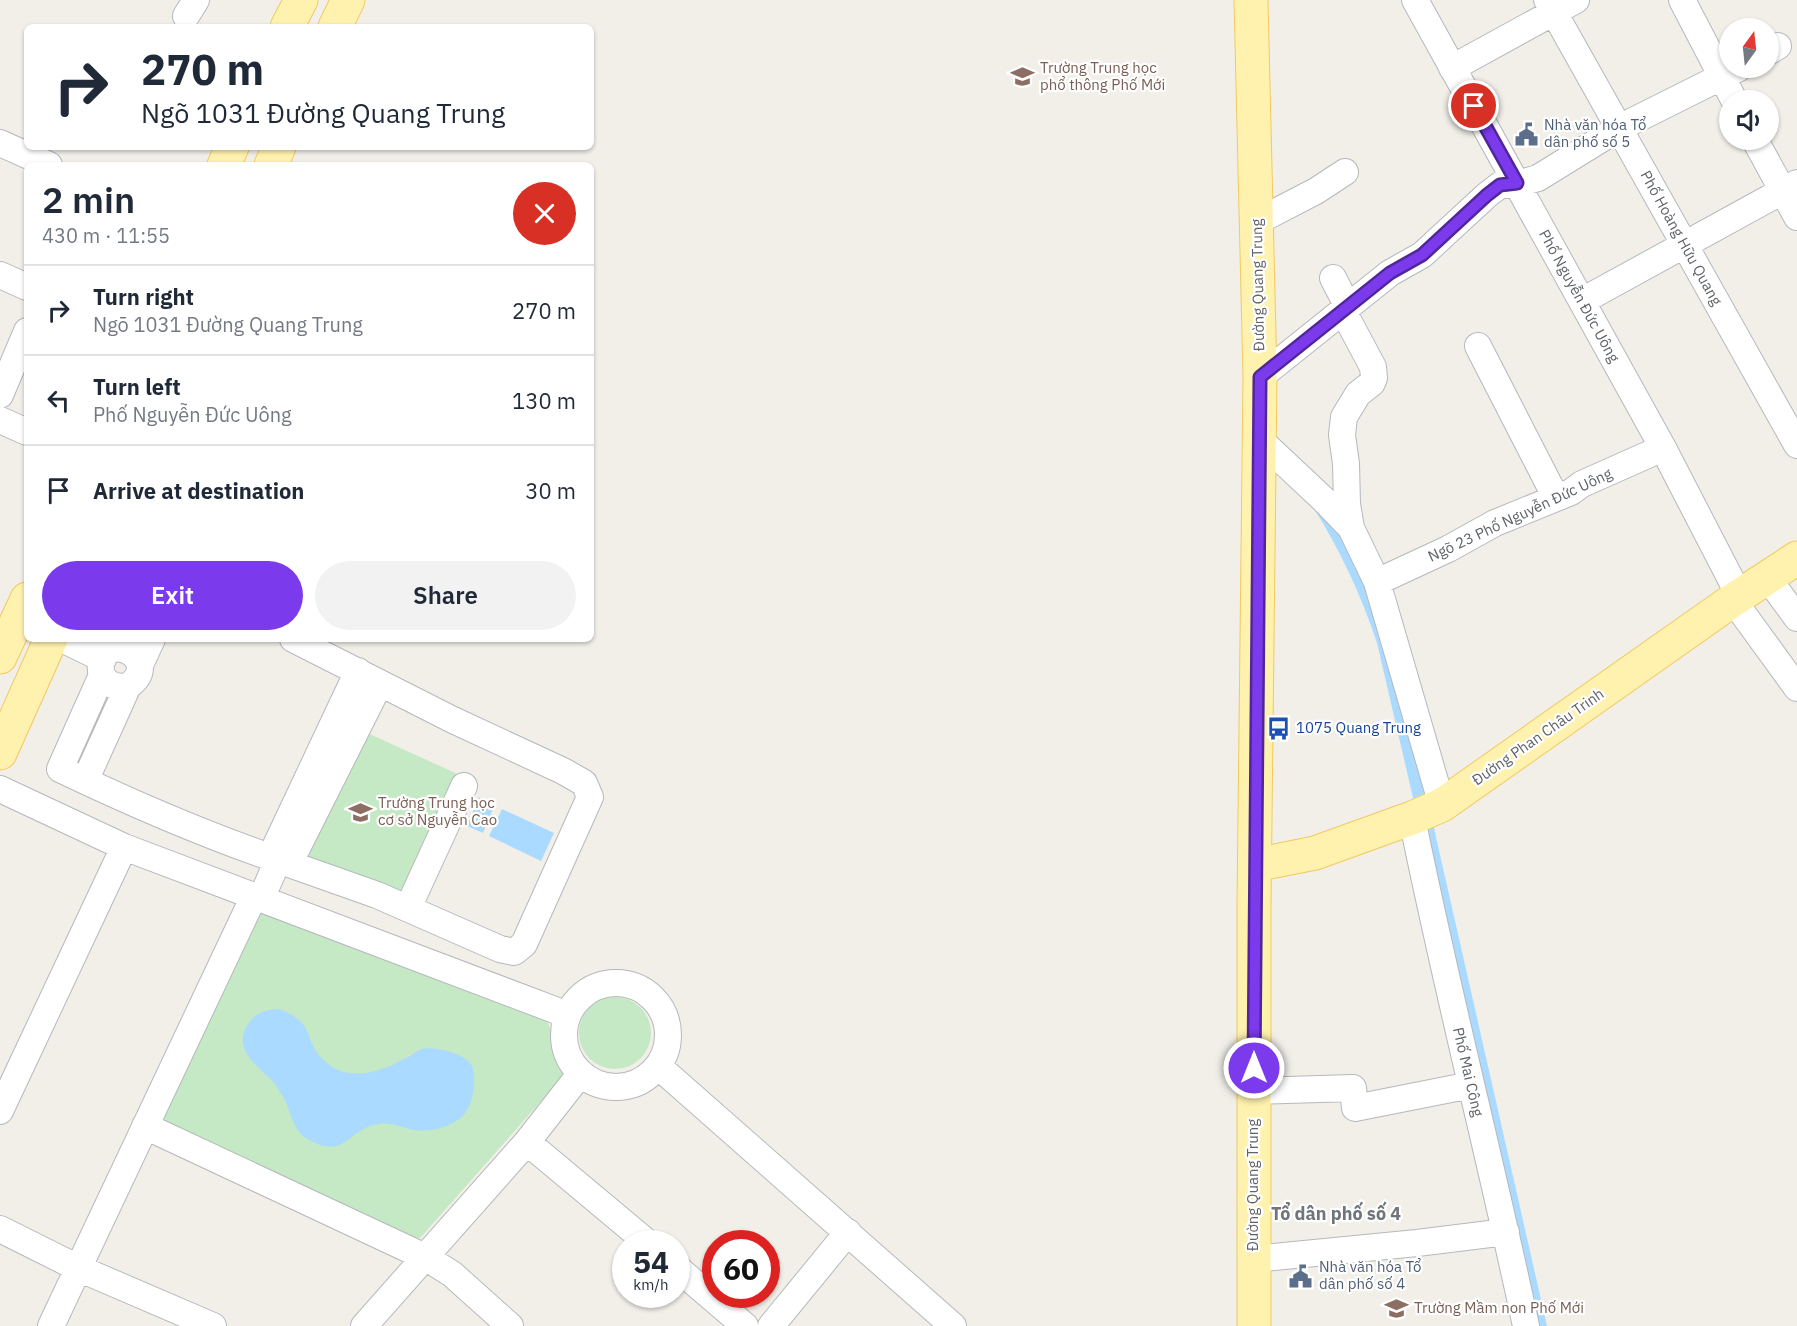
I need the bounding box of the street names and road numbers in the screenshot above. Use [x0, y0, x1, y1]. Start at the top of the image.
street label: Phố Hoàng Hữu Quang [1636, 167, 1726, 309]
street label: Đường Quang Trung [1247, 219, 1268, 351]
street label: Phố Nguyễn Đức Uông [1535, 226, 1624, 366]
street label: Ngõ 23 Phố Nguyễn Đức Uông [1425, 463, 1615, 566]
street label: Đường Phan Châu Trinh [1468, 684, 1607, 789]
street label: Phố Mai Công [1449, 1025, 1488, 1119]
street label: Đường Quang Trung [1243, 1119, 1262, 1251]

